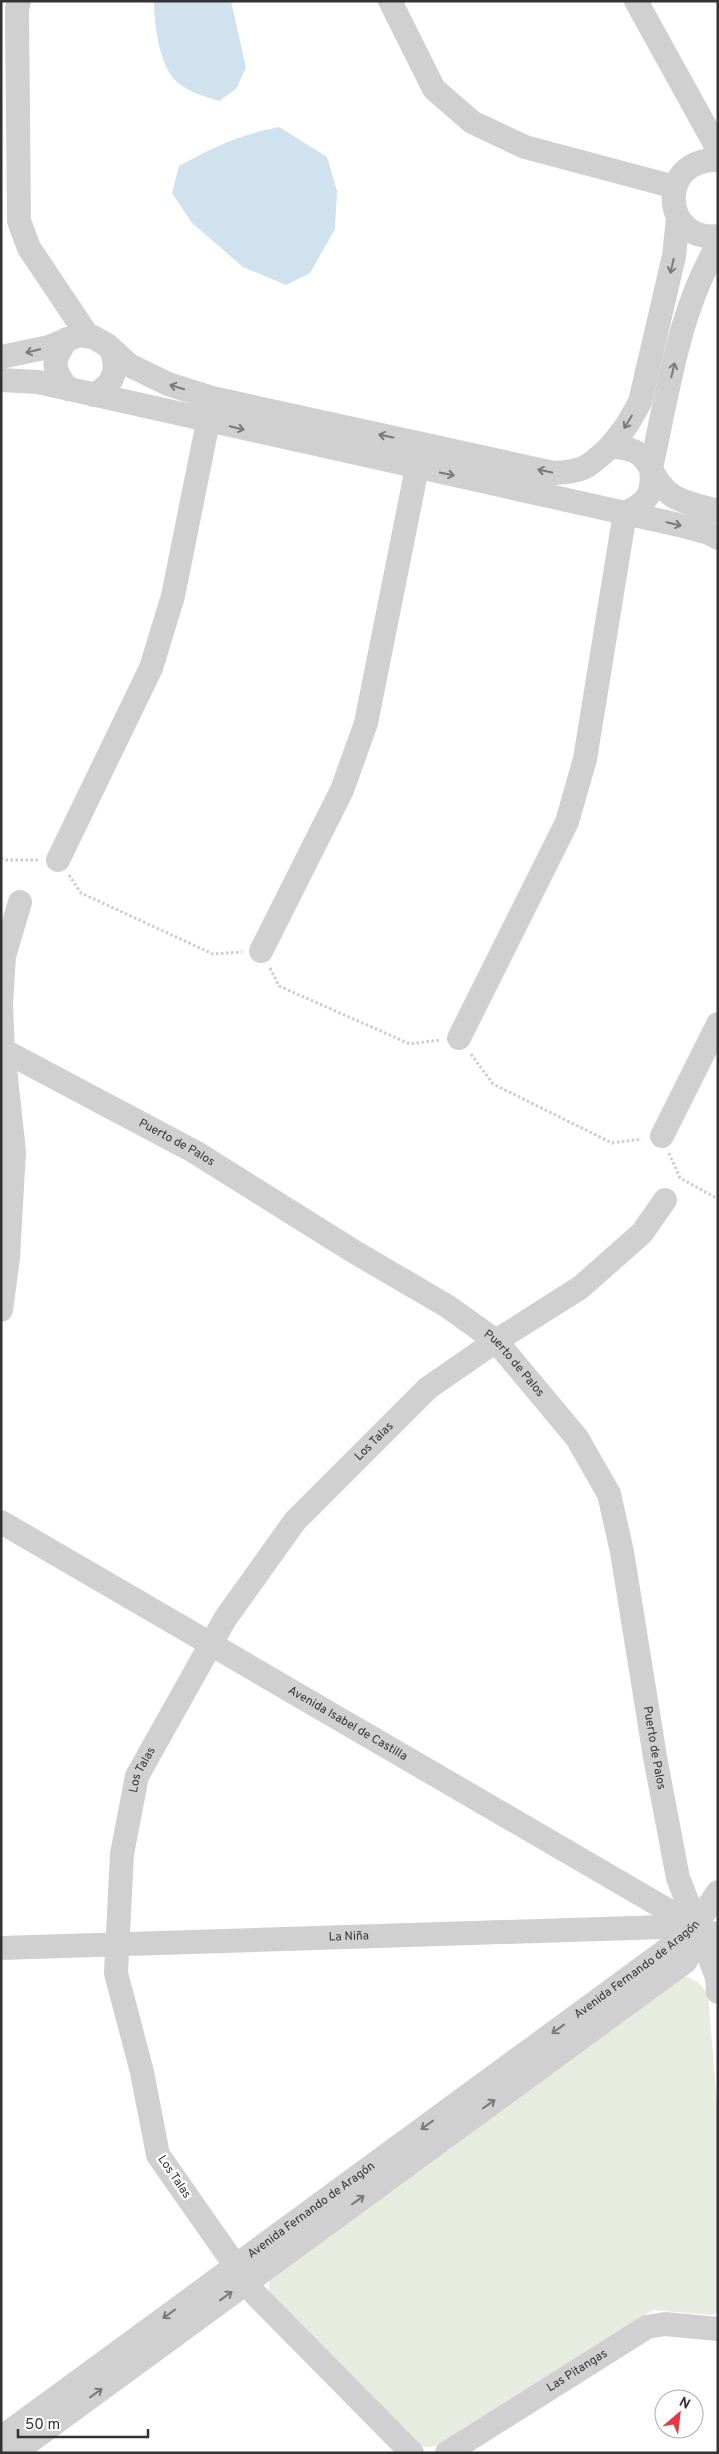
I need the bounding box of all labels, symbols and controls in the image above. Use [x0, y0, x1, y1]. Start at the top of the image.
one-way arrow [667, 258, 676, 274]
one-way arrow [25, 347, 41, 356]
one-way arrow [669, 362, 678, 378]
one-way arrow [170, 381, 186, 391]
one-way arrow [623, 414, 633, 428]
one-way arrow [229, 423, 245, 433]
one-way arrow [379, 431, 395, 440]
one-way arrow [538, 466, 554, 475]
one-way arrow [439, 470, 455, 479]
one-way arrow [666, 520, 682, 529]
street label: Puerto de Palos [136, 1115, 218, 1170]
street label: Puerto de Palos [480, 1327, 548, 1401]
street label: Los Talas [351, 1419, 397, 1465]
street label: Avenida Isabel de Castilla [285, 1683, 410, 1765]
street label: Puerto de Palos [639, 1705, 669, 1791]
street label: Los Talas [126, 1744, 160, 1794]
street label: Avenida Fernando de Aragón [571, 1918, 704, 2023]
street label: La Niña [328, 1928, 369, 1946]
one-way arrow [551, 2024, 565, 2034]
one-way arrow [482, 2099, 495, 2110]
one-way arrow [420, 2120, 434, 2130]
street label: Los Talas [154, 2152, 194, 2202]
street label: Avenida Fernando de Aragón [245, 2158, 378, 2262]
one-way arrow [351, 2195, 365, 2205]
one-way arrow [219, 2291, 233, 2301]
one-way arrow [163, 2309, 176, 2320]
street label: Las Pitangas [544, 2346, 611, 2396]
one-way arrow [89, 2387, 102, 2398]
north arrow [654, 2389, 704, 2439]
text: N [676, 2394, 693, 2414]
scale bar [18, 2406, 148, 2438]
text: 50 m [25, 2416, 60, 2435]

